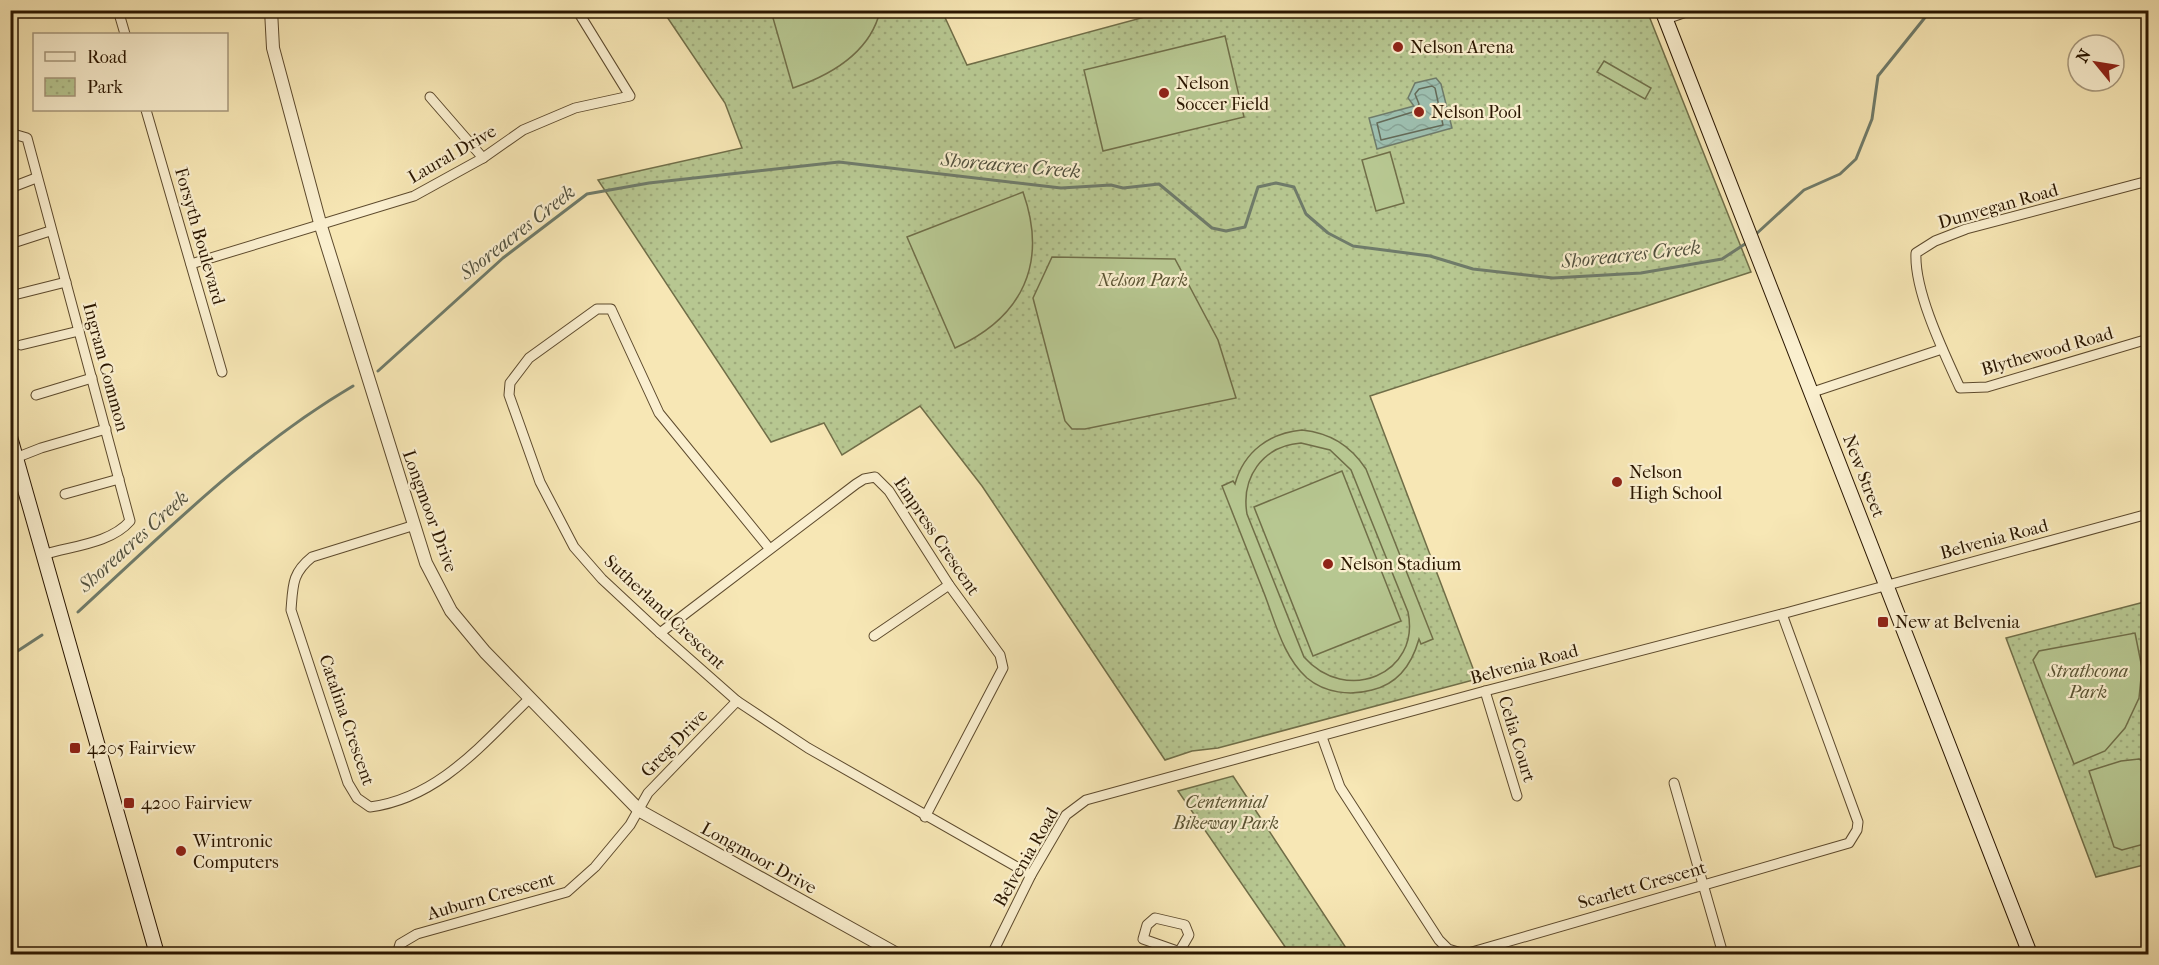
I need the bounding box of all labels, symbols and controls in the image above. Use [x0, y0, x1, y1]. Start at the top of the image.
legend [33, 33, 228, 111]
north arrow [2066, 33, 2126, 93]
place label: Nelson Arena [1410, 37, 1515, 58]
marker: Nelson Arena [1391, 40, 1405, 54]
text: N [2072, 45, 2095, 66]
text: Road [87, 47, 127, 68]
place label: Nelson Soccer Field [1176, 73, 1269, 115]
text: Park [87, 77, 124, 98]
marker: Nelson Soccer Field [1157, 86, 1171, 100]
place label: Nelson Pool [1431, 102, 1522, 123]
marker: Nelson Pool [1412, 105, 1426, 119]
street label: Laural Drive [404, 121, 500, 188]
water label: Shoreacres Creek [939, 148, 1082, 183]
street label: Forsyth Boulevard [170, 165, 229, 307]
street label: Dunvegan Road [1936, 179, 2061, 234]
water label: Shoreacres Creek [454, 180, 580, 285]
water label: Shoreacres Creek [1559, 236, 1702, 273]
park label: Nelson Park [1097, 270, 1188, 291]
street label: Ingram Common [78, 300, 133, 434]
street label: Blythewood Road [1979, 323, 2116, 380]
street label: New Street [1838, 432, 1889, 521]
street label: Longmoor Drive [398, 447, 461, 575]
place label: Nelson High School [1629, 462, 1722, 504]
street label: Empress Crescent [889, 473, 984, 600]
marker: Nelson High School [1610, 475, 1624, 489]
water label: Shoreacres Creek [73, 486, 193, 598]
street label: Belvenia Road [1938, 515, 2051, 564]
street label: Sutherland Crescent [600, 551, 730, 674]
place label: Nelson Stadium [1340, 554, 1461, 575]
marker: Nelson Stadium [1321, 557, 1335, 571]
place label: New at Belvenia [1895, 612, 2021, 633]
marker: New at Belvenia [1876, 615, 1890, 629]
street label: Belvenia Road [1468, 640, 1581, 689]
street label: Catalina Crescent [314, 652, 379, 789]
park label: Strathcona Park [2047, 661, 2128, 703]
street label: Celia Court [1493, 694, 1540, 785]
street label: Greg Drive [637, 705, 712, 782]
place label: 4205 Fairview [87, 738, 196, 759]
marker: 4205 Fairview [68, 741, 82, 755]
park label: Centennial Bikeway Park [1172, 792, 1279, 834]
place label: 4200 Fairview [141, 793, 252, 814]
marker: 4200 Fairview [122, 796, 136, 810]
street label: Belvenia Road [990, 804, 1063, 911]
street label: Longmoor Drive [697, 818, 820, 899]
place label: Wintronic Computers [192, 831, 279, 873]
marker: Wintronic Computers [174, 844, 188, 858]
street label: Scarlett Crescent [1576, 857, 1709, 914]
street label: Auburn Crescent [424, 868, 558, 925]

